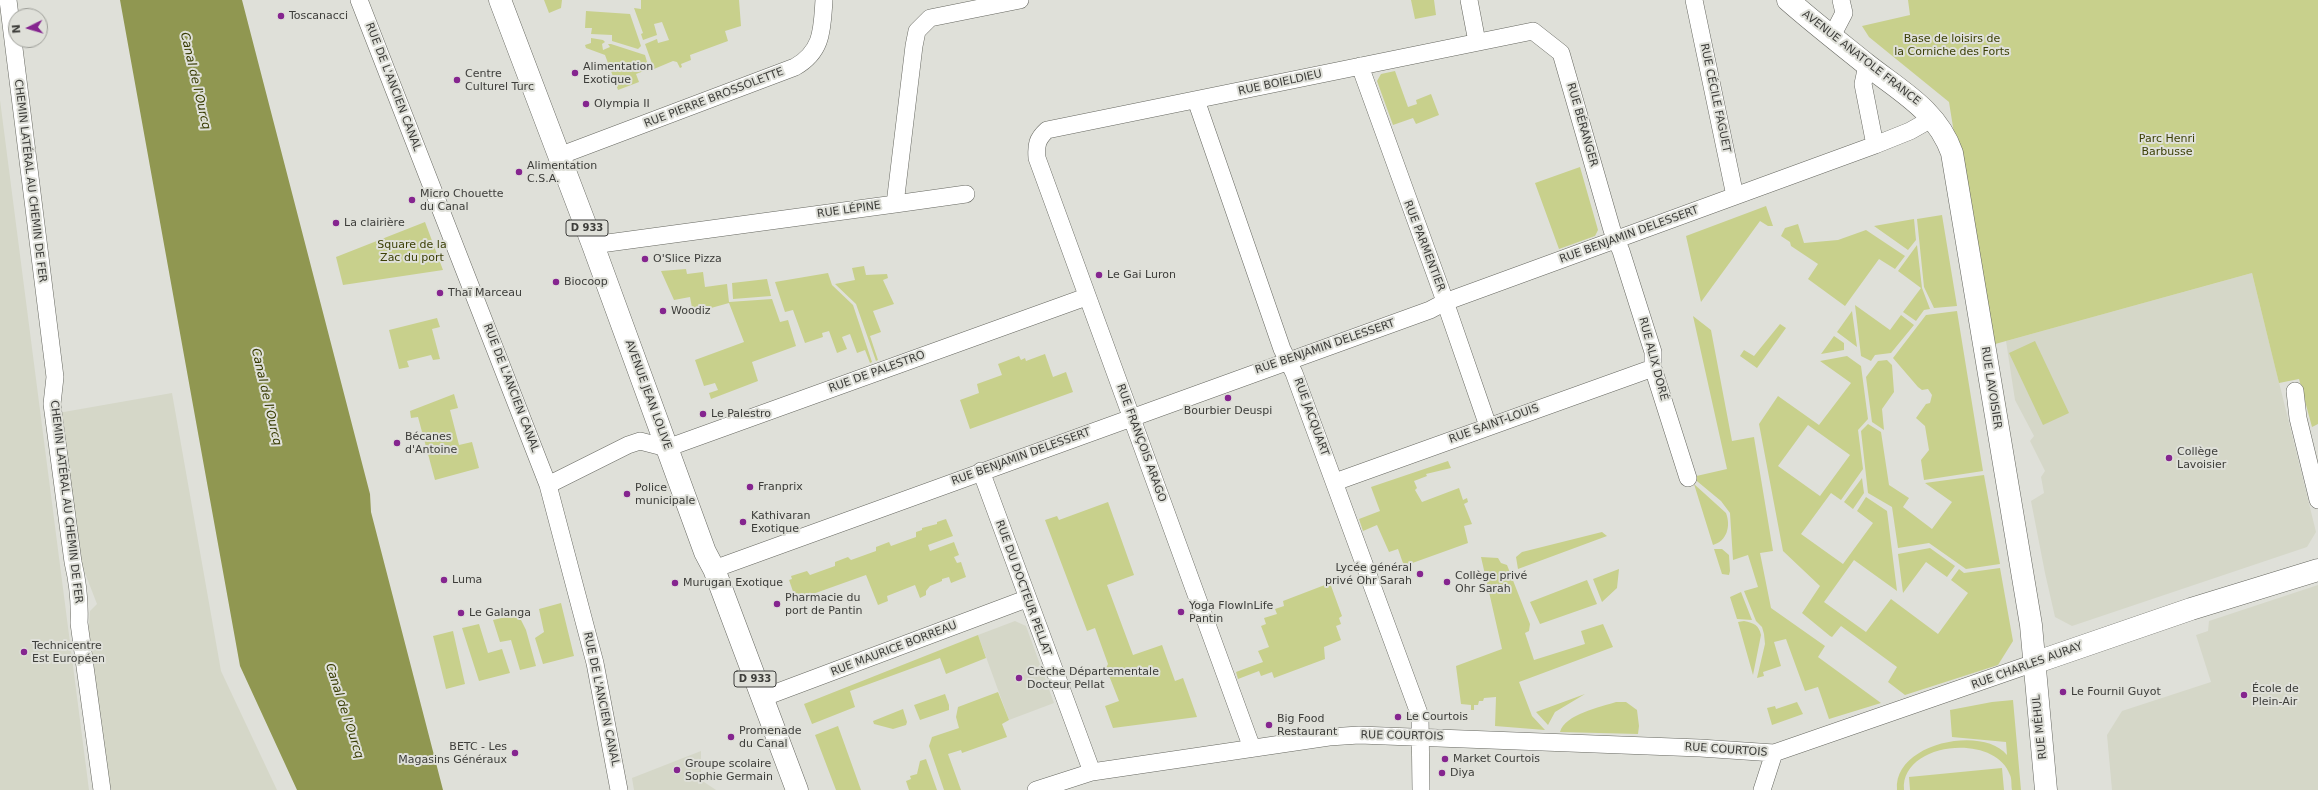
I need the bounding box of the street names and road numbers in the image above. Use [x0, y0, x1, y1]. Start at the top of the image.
street label: AVENUE ANATOLE FRANCE [1799, 8, 1923, 108]
street label: RUE DE L'ANCIEN CANAL [362, 21, 424, 153]
street label: RUE CÉCILE FAGUET [1697, 42, 1733, 154]
street label: RUE PIERRE BROSSOLETTE [642, 65, 786, 131]
street label: RUE BOIELDIEU [1237, 68, 1323, 98]
street label: CHEMIN LATÉRAL AU CHEMIN DE FER [11, 79, 49, 283]
street label: RUE BÉRANGER [1564, 82, 1600, 168]
street label: RUE LÉPINE [816, 199, 882, 221]
street label: RUE PARMENTIER [1401, 199, 1447, 293]
street label: RUE BENJAMIN DELESSERT [1558, 204, 1700, 266]
road number: D 933 [566, 220, 608, 236]
street label: RUE ALIX DORÉ [1636, 316, 1670, 402]
street label: RUE BENJAMIN DELESSERT [1253, 317, 1397, 377]
street label: RUE DE L'ANCIEN CANAL [480, 322, 542, 454]
street label: AVENUE JEAN LOLIVE [622, 338, 674, 452]
street label: RUE LAVOISIER [1978, 346, 2004, 430]
street label: RUE DE PALESTRO [827, 348, 927, 396]
street label: RUE JACQUART [1291, 376, 1331, 458]
street label: RUE FRANÇOIS ARAGO [1113, 382, 1169, 504]
street label: CHEMIN LATÉRAL AU CHEMIN DE FER [47, 400, 85, 604]
street label: RUE SAINT-LOUIS [1447, 402, 1541, 446]
street label: RUE BENJAMIN DELESSERT [950, 426, 1092, 488]
street label: RUE DU DOCTEUR PELLAT [992, 518, 1054, 658]
street label: RUE MAURICE BORREAU [829, 619, 959, 679]
street label: RUE DE L'ANCIEN CANAL [580, 631, 622, 767]
street label: RUE CHARLES AURAY [1970, 640, 2084, 692]
road number: D 933 [734, 671, 776, 687]
street label: RUE MÉHUL [2030, 694, 2050, 760]
street label: RUE COURTOIS [1360, 729, 1444, 743]
street label: RUE COURTOIS [1684, 741, 1768, 759]

